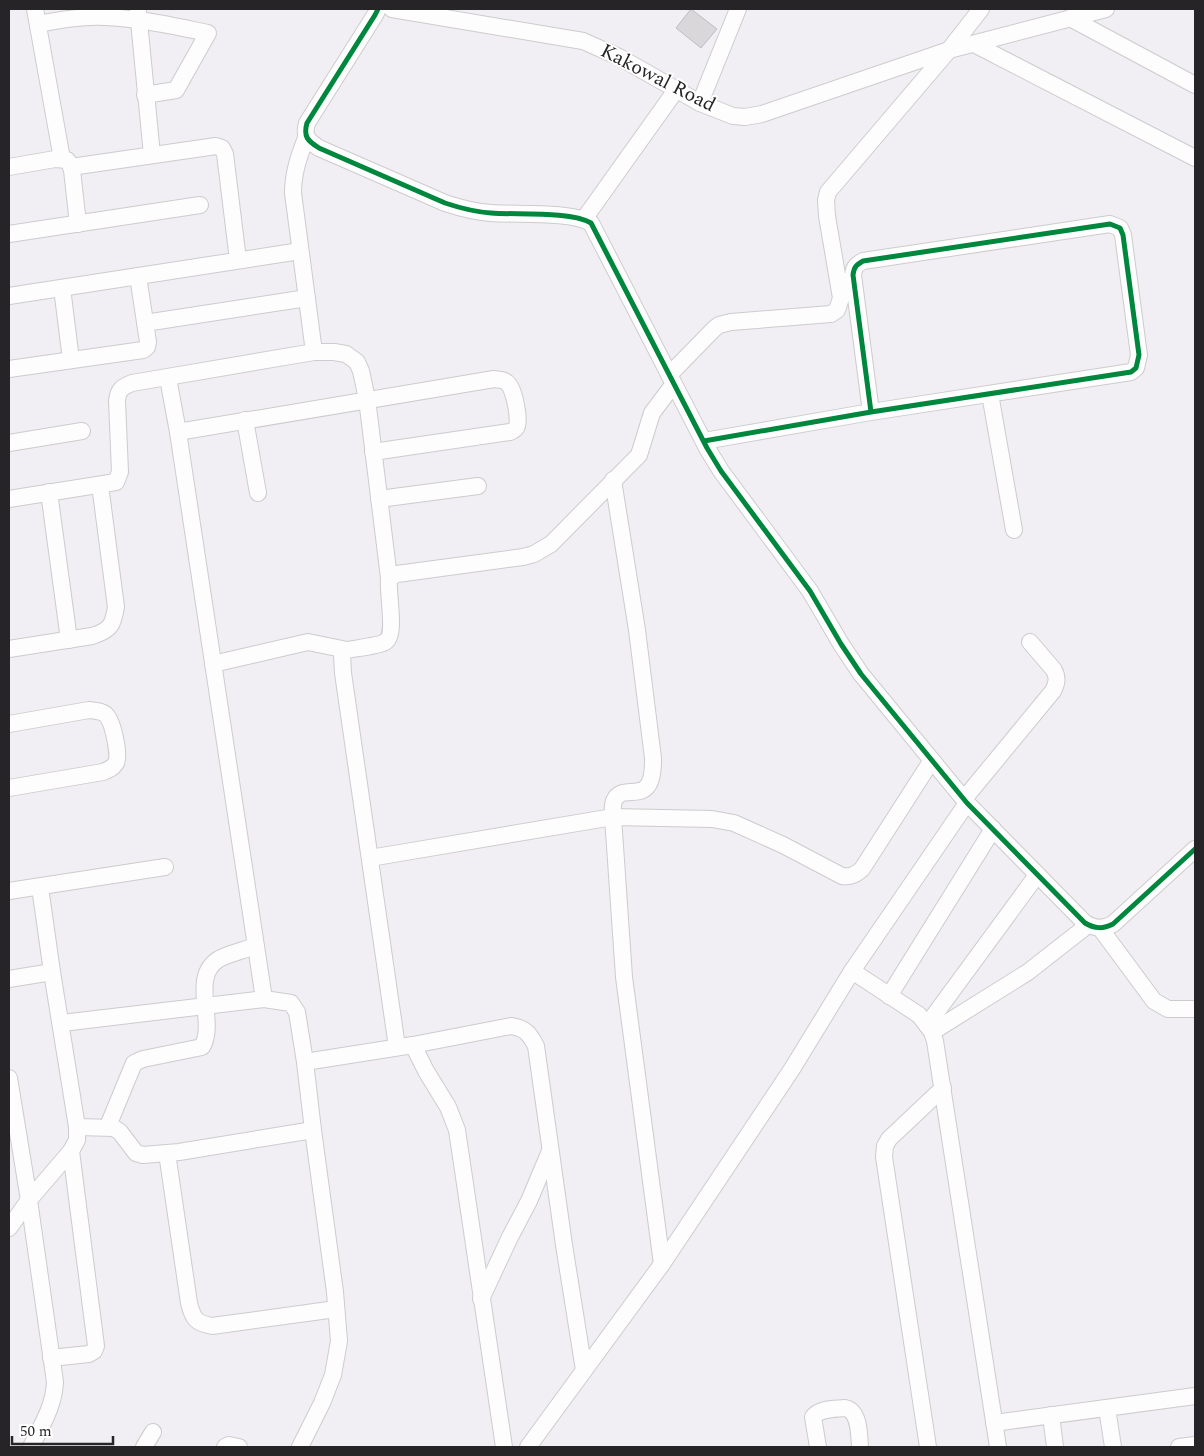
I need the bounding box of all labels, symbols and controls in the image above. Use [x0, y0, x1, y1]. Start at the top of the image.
street label: Kakowal Road [595, 36, 721, 120]
scale bar [12, 1414, 114, 1446]
text: 50 m [20, 1420, 52, 1443]

